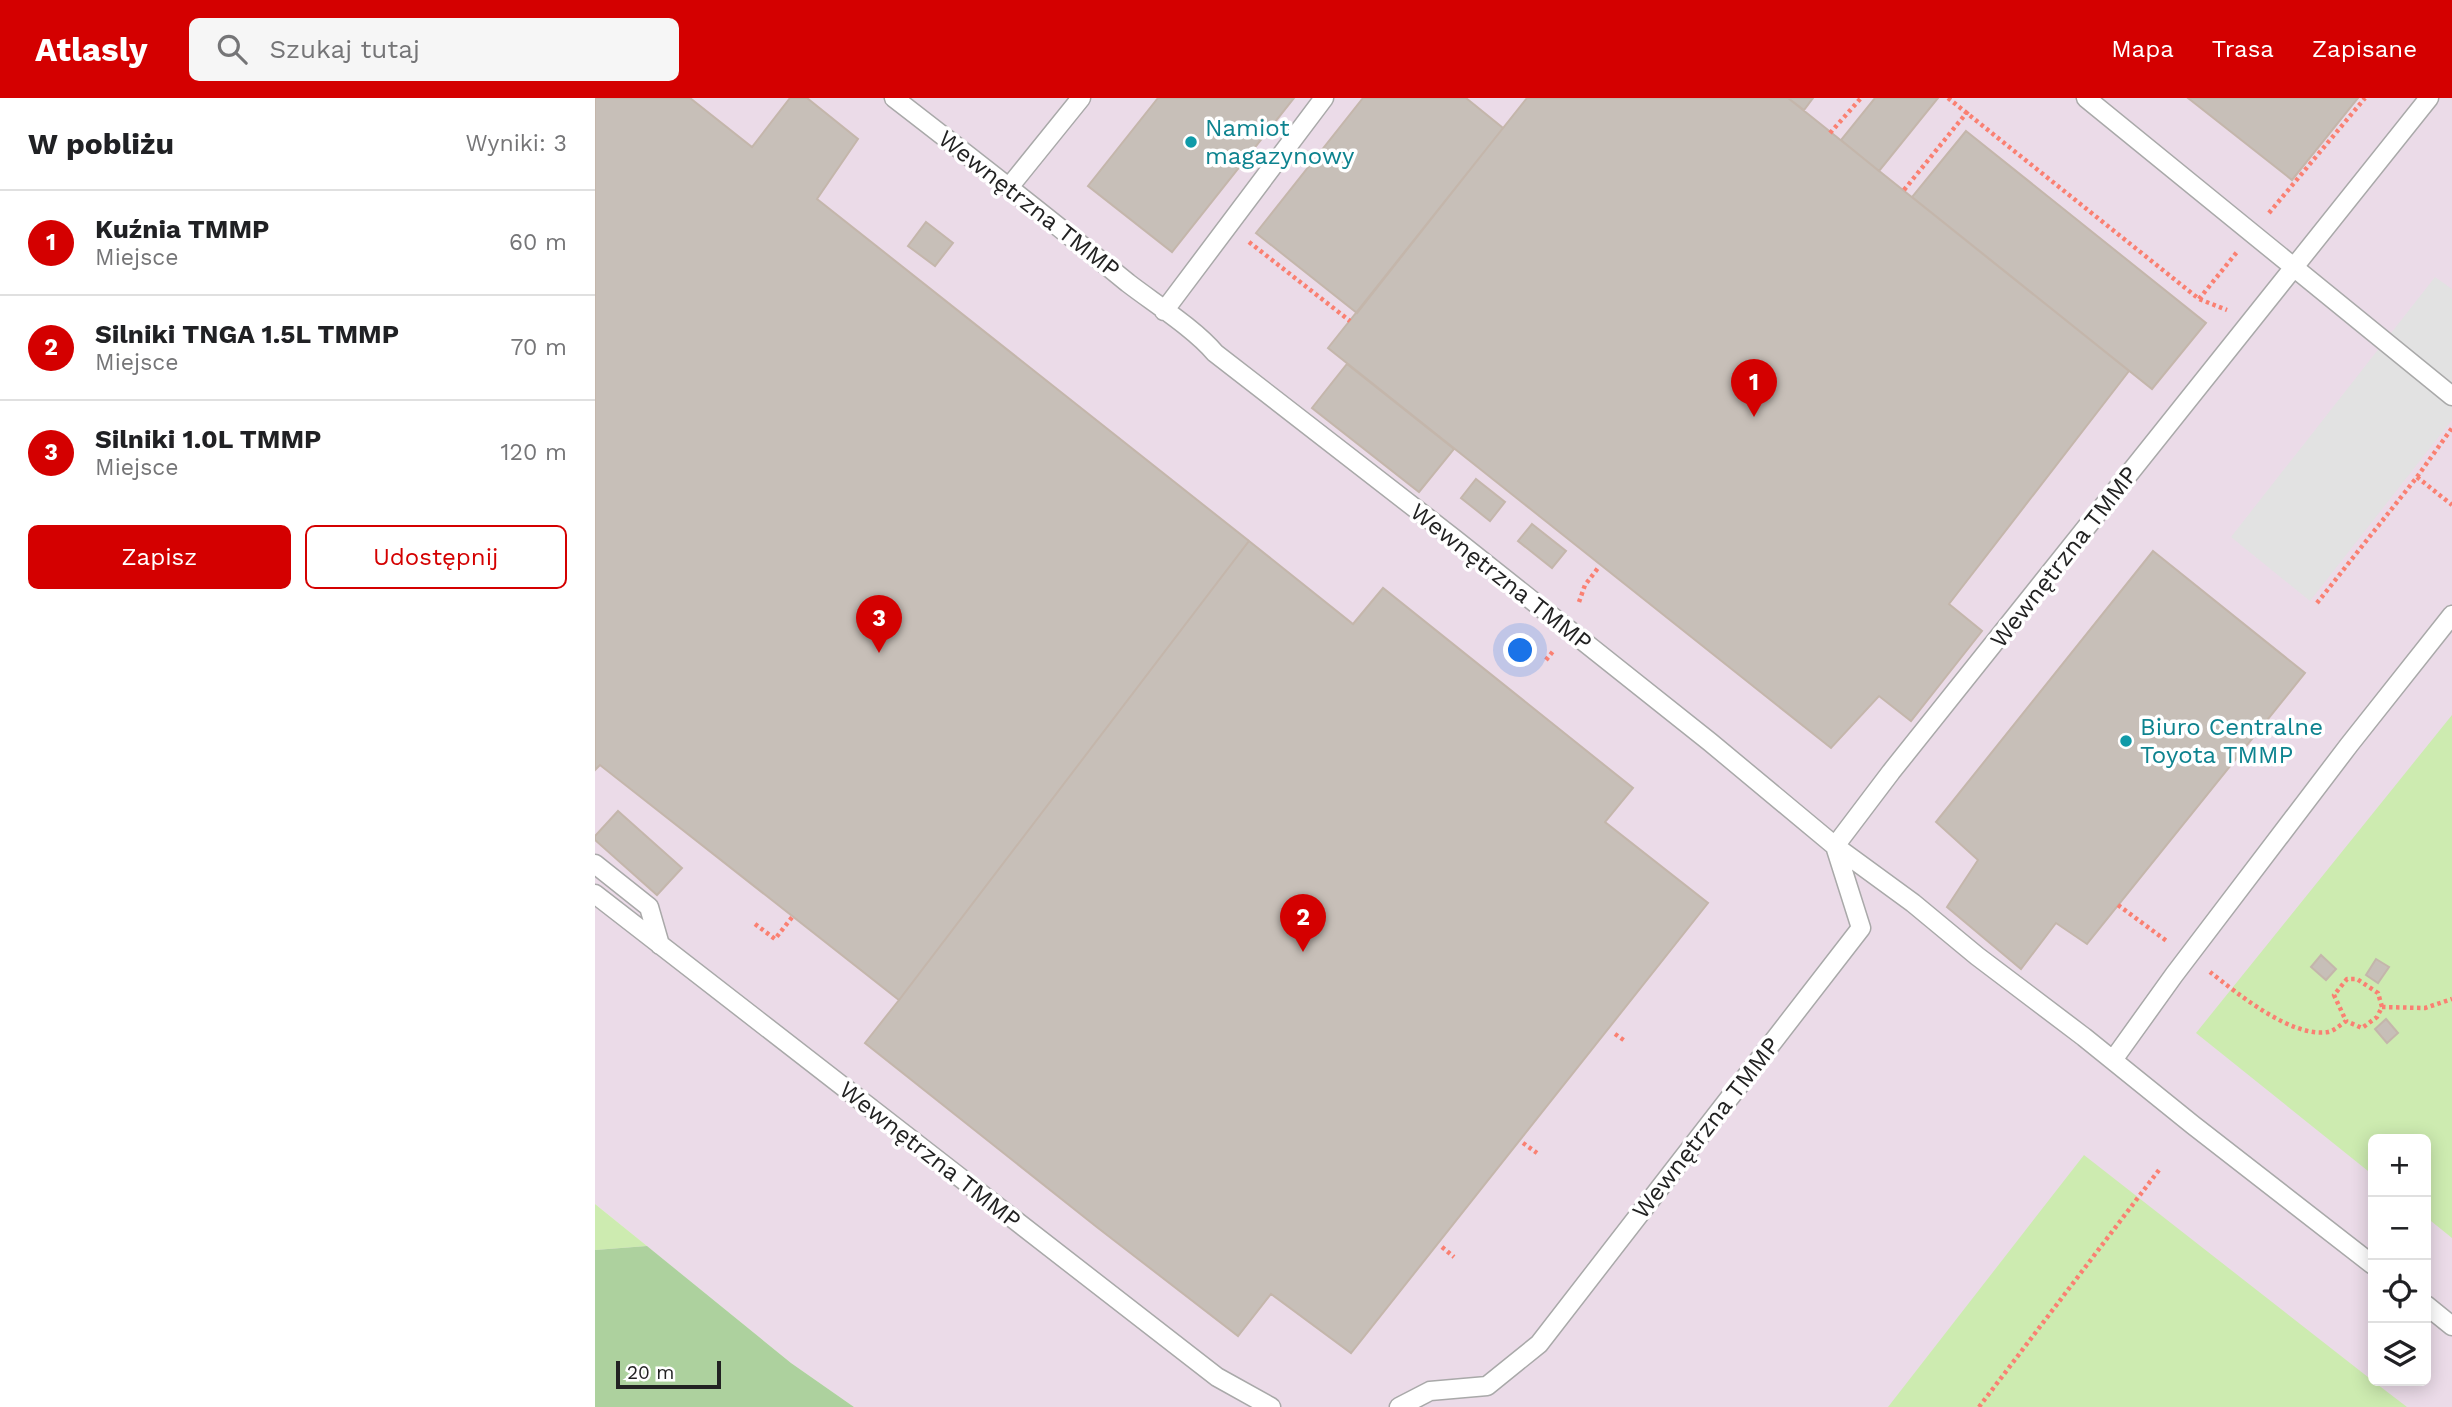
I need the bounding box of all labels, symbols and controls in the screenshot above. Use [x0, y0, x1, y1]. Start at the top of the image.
search box [189, 18, 679, 81]
text: Atlasly [35, 30, 147, 69]
icon: search [213, 30, 251, 68]
text: Szukaj tutaj [269, 34, 420, 64]
text: Mapa [2111, 35, 2174, 63]
text: Trasa [2212, 35, 2274, 63]
text: Zapisane [2312, 35, 2417, 63]
place label: Namiot magazynowy [1205, 114, 1355, 170]
street label: Wewnętrzna TMMP [933, 124, 1125, 284]
text: W pobliżu [28, 126, 174, 161]
text: Wyniki: 3 [465, 130, 567, 157]
marker: Namiot magazynowy [1183, 134, 1199, 150]
text: Kuźnia TMMP [95, 214, 269, 244]
text: 1 [46, 229, 56, 256]
text: 60 m [509, 229, 567, 256]
text: Miejsce [95, 244, 178, 271]
text: Silniki TNGA 1.5L TMMP [95, 319, 399, 349]
text: 2 [44, 334, 58, 361]
text: 70 m [510, 334, 567, 361]
text: Miejsce [95, 349, 178, 376]
pin: 1 [1731, 359, 1777, 417]
text: Silniki 1.0L TMMP [95, 424, 321, 454]
text: 3 [44, 439, 58, 466]
text: 120 m [501, 439, 567, 466]
text: Miejsce [95, 454, 178, 481]
street label: Wewnętrzna TMMP [1984, 461, 2144, 653]
street label: Wewnętrzna TMMP [1405, 497, 1597, 657]
button: Zapisz [28, 525, 291, 589]
button: Udostępnij [305, 525, 567, 589]
pin: 3 [856, 595, 902, 653]
your location [1503, 633, 1537, 667]
place label: Biuro Centralne Toyota TMMP [2140, 713, 2323, 769]
marker: Biuro Centralne Toyota TMMP [2118, 733, 2134, 749]
pin: 2 [1280, 894, 1326, 952]
street label: Wewnętrzna TMMP [1626, 1032, 1786, 1224]
street label: Wewnętrzna TMMP [834, 1075, 1026, 1235]
map controls [2368, 1134, 2431, 1386]
button: + [2368, 1134, 2431, 1197]
button: − [2368, 1197, 2431, 1260]
button: locate [2368, 1260, 2431, 1323]
button: layers [2368, 1323, 2431, 1386]
scale bar [616, 1358, 721, 1390]
text: 20 m [627, 1361, 674, 1384]

